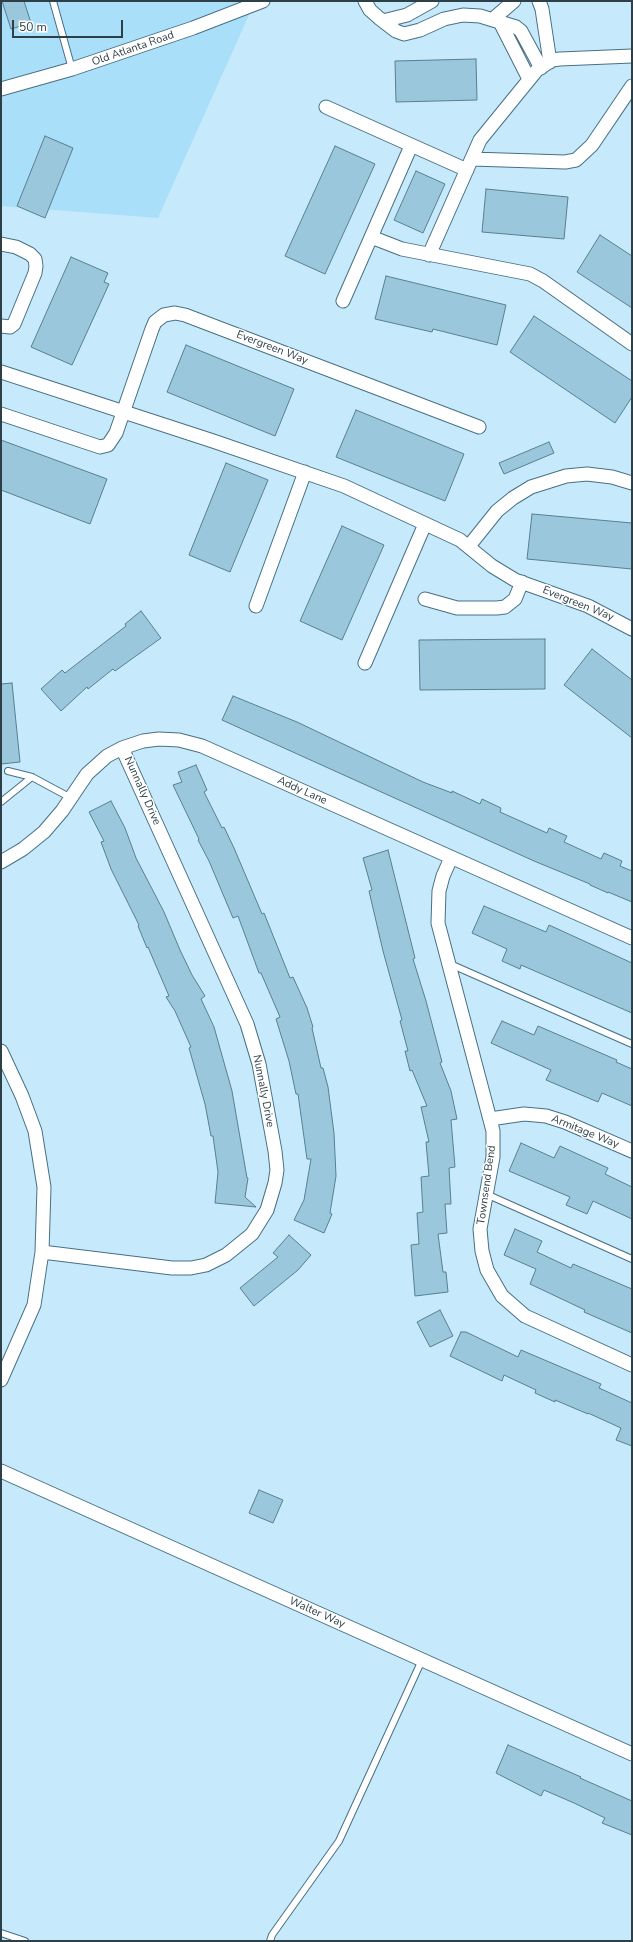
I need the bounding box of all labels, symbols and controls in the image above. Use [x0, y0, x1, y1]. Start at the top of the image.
scale bar [14, 12, 125, 38]
text: 50 m [19, 19, 47, 35]
street label: Old Atlanta Road [90, 29, 176, 69]
street label: Evergreen Way [234, 328, 310, 368]
street label: Evergreen Way [540, 584, 616, 624]
street label: Nunnally Drive [121, 755, 163, 827]
street label: Addy Lane [275, 774, 329, 808]
street label: Nunnally Drive [250, 1054, 276, 1128]
street label: Armitage Way [549, 1112, 621, 1152]
street label: Townsend Bend [475, 1145, 499, 1225]
street label: Walter Way [287, 1595, 347, 1631]

